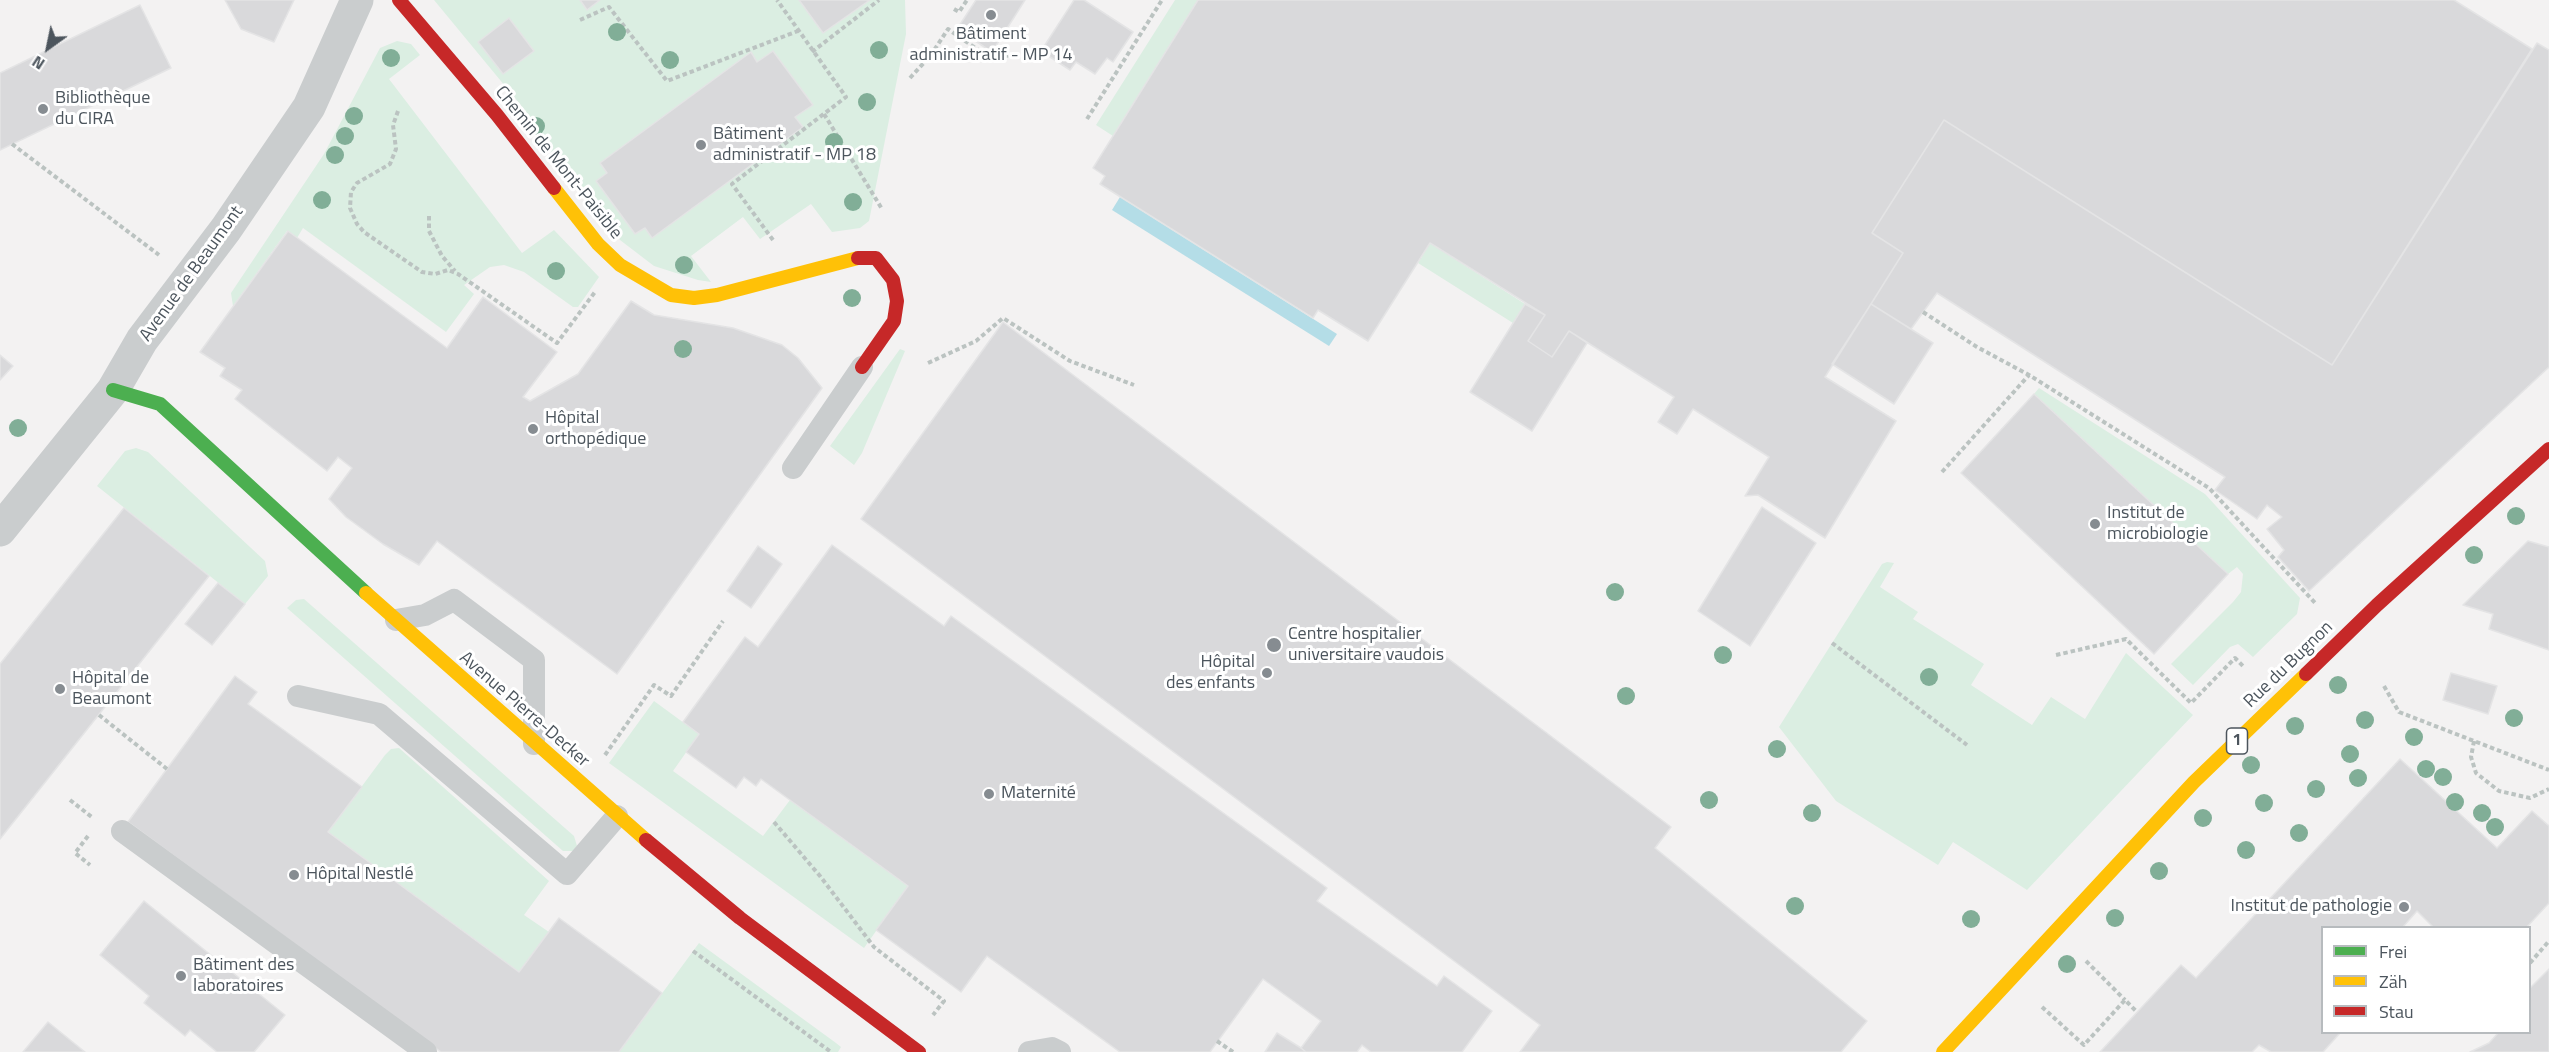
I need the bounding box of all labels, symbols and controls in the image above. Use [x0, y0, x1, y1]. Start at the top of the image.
marker: Bâtiment administratif - MP 14 [984, 8, 998, 22]
north arrow [18, 18, 78, 78]
place label: Bâtiment administratif - MP 14 [909, 24, 1073, 66]
text: N [27, 50, 49, 76]
street label: Chemin de Mont-Paisible [490, 82, 626, 244]
place label: Bibliothèque du CIRA [55, 88, 150, 130]
marker: Bibliothèque du CIRA [36, 102, 50, 116]
place label: Bâtiment administratif - MP 18 [713, 124, 876, 166]
marker: Bâtiment administratif - MP 18 [694, 138, 708, 152]
street label: Avenue de Beaumont [136, 202, 248, 346]
place label: Hôpital orthopédique [545, 408, 646, 450]
marker: Hôpital orthopédique [526, 422, 540, 436]
place label: Institut de microbiologie [2107, 503, 2208, 546]
marker: Institut de microbiologie [2088, 517, 2102, 531]
street label: Rue du Bugnon [2240, 617, 2338, 713]
place label: Centre hospitalier universitaire vaudois [1288, 624, 1444, 666]
marker: Centre hospitalier universitaire vaudois [1265, 636, 1283, 654]
street label: Avenue Pierre-Decker [454, 648, 594, 772]
place label: Hôpital des enfants [1166, 652, 1255, 694]
marker: Hôpital des enfants [1260, 666, 1274, 680]
place label: Hôpital de Beaumont [72, 668, 151, 710]
marker: Hôpital de Beaumont [53, 682, 67, 696]
road number: 1 [2226, 728, 2248, 754]
place label: Maternité [1001, 783, 1076, 805]
marker: Maternité [982, 787, 996, 801]
place label: Hôpital Nestlé [306, 864, 414, 886]
marker: Hôpital Nestlé [287, 868, 301, 882]
place label: Institut de pathologie [2231, 896, 2392, 918]
marker: Institut de pathologie [2397, 900, 2411, 914]
legend [2321, 926, 2531, 1034]
text: Frei [2379, 938, 2407, 965]
place label: Bâtiment des laboratoires [193, 955, 294, 998]
text: Zäh [2379, 968, 2407, 995]
marker: Bâtiment des laboratoires [174, 969, 188, 983]
text: Stau [2379, 998, 2414, 1025]

